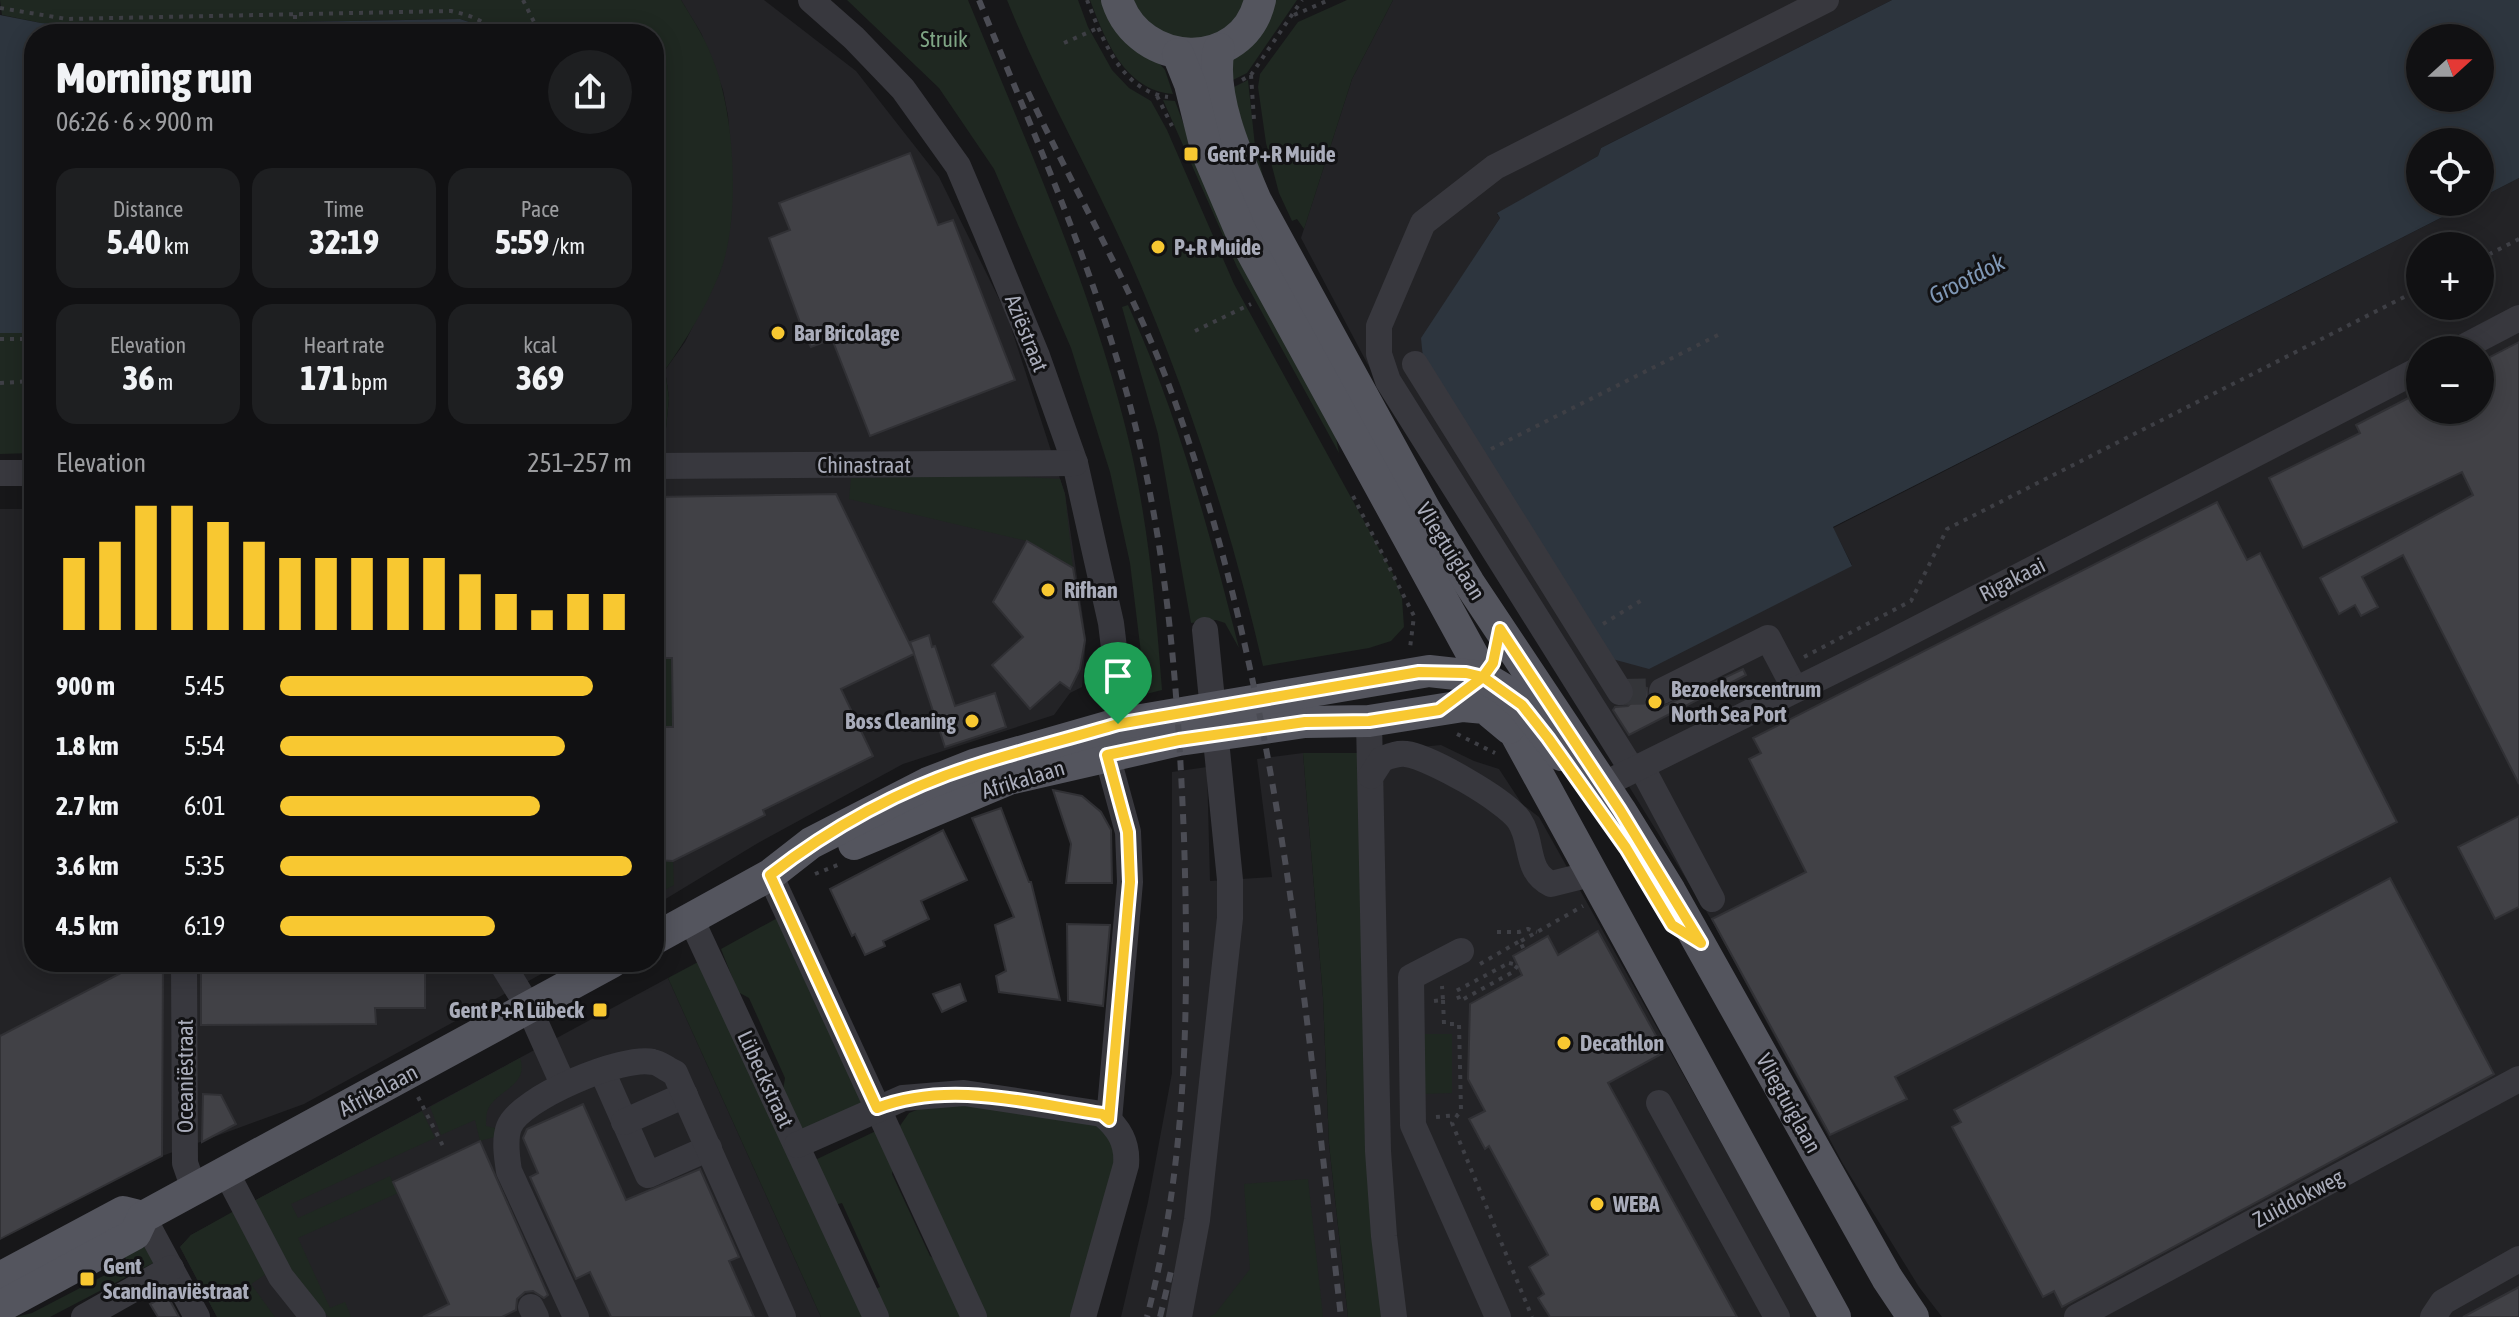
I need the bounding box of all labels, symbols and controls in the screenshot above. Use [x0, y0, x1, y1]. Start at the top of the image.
north arrow [2406, 24, 2494, 112]
map controls [2406, 24, 2494, 424]
park label: Struik [920, 26, 968, 52]
button: share [548, 50, 632, 134]
text: Morning run [56, 52, 252, 102]
text: 06:26 · 6 × 900 m [56, 107, 214, 137]
button: locate [2406, 128, 2494, 216]
place label: Gent P+R Muide [1207, 141, 1336, 167]
marker: Gent P+R Muide [1182, 145, 1200, 163]
text: Distance [113, 196, 183, 222]
text: Time [324, 196, 364, 222]
text: Pace [521, 196, 559, 222]
text: 5.40 [107, 222, 161, 261]
text: 32:19 [309, 222, 379, 261]
text: 5:59 [495, 222, 549, 261]
button: + [2406, 232, 2494, 320]
text: km [161, 233, 189, 259]
text: /km [549, 233, 585, 259]
place label: P+R Muide [1174, 234, 1261, 260]
marker: P+R Muide [1149, 238, 1167, 256]
water label: Grootdok [1924, 248, 2010, 309]
street label: Aziëstraat [1000, 291, 1054, 375]
place label: Bar Bricolage [794, 320, 900, 346]
marker: Bar Bricolage [769, 324, 787, 342]
text: Elevation [110, 332, 186, 358]
text: Heart rate [303, 332, 385, 358]
text: kcal [523, 332, 557, 358]
button: − [2406, 336, 2494, 424]
text: 36 [123, 358, 155, 397]
text: 171 [300, 358, 348, 397]
text: 369 [516, 358, 564, 397]
text: m [155, 369, 173, 395]
text: bpm [348, 369, 388, 395]
text: Elevation [56, 448, 146, 478]
text: 251–257 m [527, 448, 632, 478]
street label: Chinastraat [817, 452, 911, 478]
street label: Vliegtuiglaan [1411, 498, 1491, 604]
street label: Rigakaai [1975, 551, 2049, 607]
place label: Rifhan [1064, 577, 1118, 603]
marker: Rifhan [1039, 581, 1057, 599]
pin [1084, 642, 1152, 724]
icon: arrive [1096, 654, 1140, 698]
text: 900 m [56, 671, 115, 701]
text: 5:45 [184, 671, 225, 701]
place label: Bezoekerscentrum North Sea Port [1671, 676, 1821, 727]
marker: Bezoekerscentrum North Sea Port [1646, 693, 1664, 711]
place label: Boss Cleaning [845, 708, 957, 734]
marker: Boss Cleaning [963, 712, 981, 730]
text: 1.8 km [56, 731, 119, 761]
text: 5:54 [184, 731, 225, 761]
street label: Afrikalaan [978, 754, 1068, 804]
text: 2.7 km [56, 791, 119, 821]
text: 6:01 [184, 791, 226, 821]
text: 3.6 km [56, 851, 119, 881]
text: 5:35 [184, 851, 225, 881]
text: 4.5 km [56, 911, 119, 941]
text: 6:19 [184, 911, 225, 941]
place label: Gent P+R Lübeck [449, 997, 584, 1023]
marker: Gent P+R Lübeck [591, 1001, 609, 1019]
street label: Oceaniëstraat [172, 1019, 198, 1133]
street label: Lübeckstraat [732, 1026, 800, 1132]
place label: Decathlon [1580, 1030, 1664, 1056]
marker: Decathlon [1555, 1034, 1573, 1052]
street label: Vliegtuiglaan [1751, 1049, 1827, 1157]
street label: Afrikalaan [334, 1059, 422, 1121]
street label: Zuiddokweg [2248, 1163, 2348, 1233]
place label: WEBA [1612, 1191, 1660, 1217]
marker: WEBA [1588, 1195, 1606, 1213]
place label: Gent Scandinaviëstraat [103, 1253, 249, 1304]
marker: Gent Scandinaviëstraat [78, 1270, 96, 1288]

